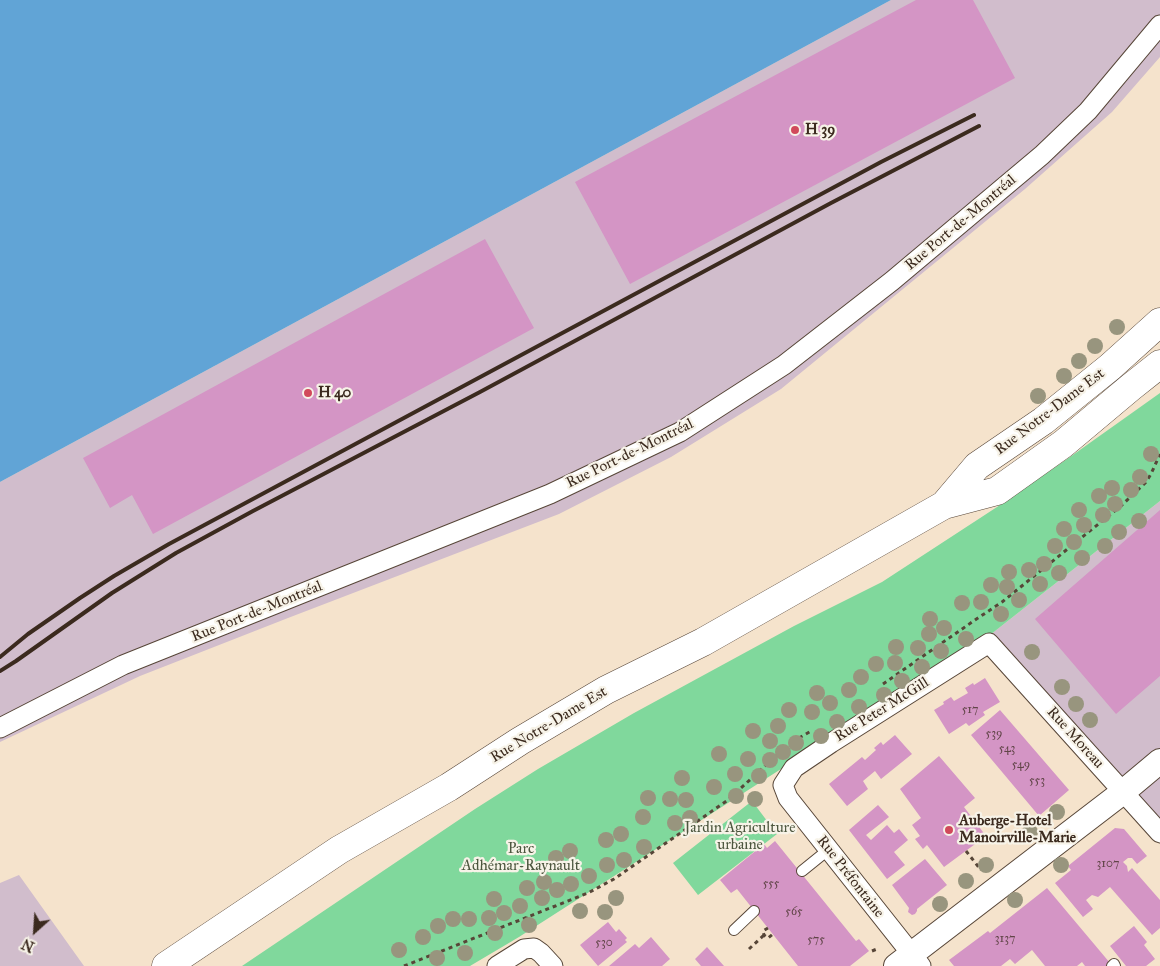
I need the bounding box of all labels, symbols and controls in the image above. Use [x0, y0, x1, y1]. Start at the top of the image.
place label: H 39 [805, 121, 835, 139]
marker: H 39 [789, 124, 801, 136]
street label: Rue Port-de-Montréal [902, 171, 1020, 275]
street label: Rue Notre-Dame Est [991, 365, 1109, 459]
place label: H 40 [318, 384, 351, 402]
marker: H 40 [302, 387, 314, 399]
street label: Rue Port-de-Montréal [563, 415, 697, 493]
street label: Rue Port-de-Montréal [189, 578, 325, 646]
street label: Rue Peter McGill [832, 674, 932, 746]
street label: Rue Notre-Dame Est [487, 683, 611, 767]
house number: 517 [962, 703, 978, 717]
street label: Rue Moreau [1043, 703, 1107, 773]
house number: 539 [986, 727, 1002, 741]
house number: 543 [999, 742, 1015, 756]
house number: 549 [1012, 758, 1030, 772]
house number: 553 [1029, 774, 1045, 788]
place label: Auberge-Hotel Manoirville-Marie [959, 812, 1076, 847]
park label: Jardin Agriculture urbaine [685, 819, 795, 854]
marker: Auberge-Hotel Manoirville-Marie [943, 824, 955, 836]
street label: Rue Préfontaine [812, 832, 888, 922]
park label: Parc Adhémar-Raynault [462, 840, 580, 875]
house number: 3107 [1097, 857, 1119, 871]
house number: 555 [763, 877, 779, 891]
house number: 565 [785, 905, 803, 919]
north arrow [10, 906, 60, 956]
house number: 3137 [995, 932, 1015, 946]
house number: 575 [807, 933, 825, 947]
text: N [19, 935, 37, 955]
house number: 530 [595, 936, 613, 950]

